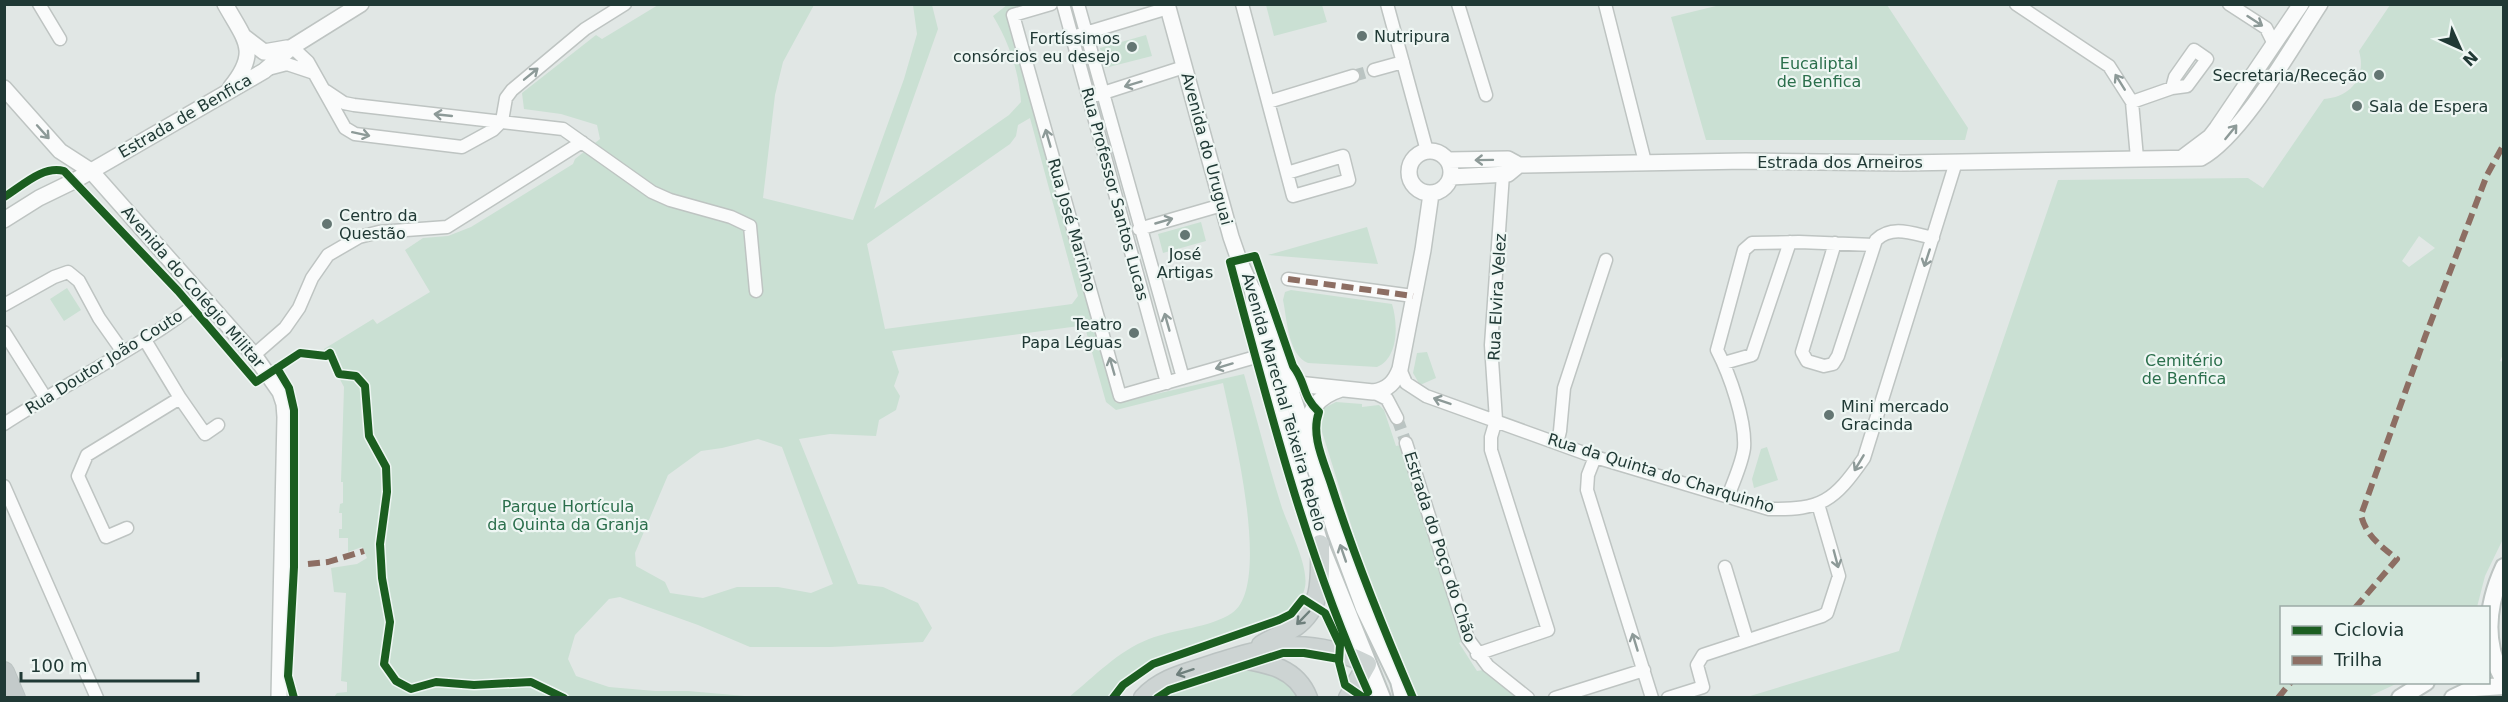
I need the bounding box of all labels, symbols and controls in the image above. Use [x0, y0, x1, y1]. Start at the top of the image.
one-way arrow [2246, 16, 2263, 28]
north arrow [2430, 18, 2490, 78]
place label: Nutripura [1374, 27, 1450, 46]
place label: Fortíssimos consórcios eu desejo [953, 29, 1120, 66]
marker: Nutripura [1355, 29, 1369, 43]
marker: Fortíssimos consórcios eu desejo [1125, 40, 1139, 54]
text: N [2459, 47, 2482, 70]
park label: Eucaliptal de Benfica [1777, 54, 1861, 91]
place label: Secretaria/Receção [2213, 66, 2367, 85]
one-way arrow [523, 68, 539, 81]
marker: Secretaria/Receção [2372, 68, 2386, 82]
street label: Estrada de Benfica [115, 70, 255, 162]
street label: Avenida do Uruguai [1178, 71, 1236, 227]
one-way arrow [2113, 74, 2126, 91]
one-way arrow [1124, 79, 1143, 90]
street label: Rua Professor Santos Lucas [1077, 85, 1153, 303]
place label: Sala de Espera [2369, 97, 2488, 116]
marker: Sala de Espera [2350, 99, 2364, 113]
one-way arrow [434, 109, 454, 120]
one-way arrow [36, 124, 50, 139]
one-way arrow [2224, 124, 2237, 140]
one-way arrow [351, 129, 370, 140]
one-way arrow [1041, 129, 1053, 148]
street label: Estrada dos Arneiros [1757, 153, 1923, 172]
one-way arrow [1475, 154, 1495, 165]
street label: Rua José Marinho [1044, 156, 1100, 294]
street label: Avenida do Colégio Militar [117, 202, 269, 372]
place label: Centro da Questão [339, 206, 418, 243]
one-way arrow [1154, 215, 1173, 227]
marker: Centro da Questão [320, 217, 334, 231]
marker: José Artigas [1178, 228, 1192, 242]
street label: Rua Elvira Velez [1484, 233, 1510, 361]
place label: José Artigas [1157, 245, 1213, 282]
one-way arrow [1920, 248, 1931, 267]
street label: Avenida Marechal Teixeira Rebelo [1238, 271, 1330, 533]
street label: Rua Doutor João Couto [22, 306, 186, 418]
one-way arrow [1160, 313, 1172, 332]
place label: Teatro Papa Léguas [1021, 315, 1122, 352]
marker: Teatro Papa Léguas [1127, 326, 1141, 340]
park label: Cemitério de Benfica [2142, 351, 2226, 388]
one-way arrow [1106, 357, 1117, 376]
one-way arrow [1215, 361, 1234, 372]
one-way arrow [1433, 395, 1452, 406]
place label: Mini mercado Gracinda [1841, 397, 1949, 434]
marker: Mini mercado Gracinda [1822, 408, 1836, 422]
street label: Rua da Quinta do Charquinho [1545, 429, 1777, 517]
street label: Estrada do Poço do Chão [1400, 449, 1480, 645]
one-way arrow [1853, 454, 1865, 471]
park label: Parque Hortícula da Quinta da Granja [487, 497, 649, 534]
one-way arrow [1337, 544, 1348, 563]
one-way arrow [1830, 550, 1842, 569]
legend [2280, 606, 2490, 684]
one-way arrow [1296, 611, 1311, 626]
text: Ciclovia [2334, 619, 2404, 640]
one-way arrow [1629, 633, 1640, 652]
scale bar [21, 645, 198, 683]
text: Trilha [2333, 649, 2382, 670]
text: 100 m [30, 655, 88, 676]
one-way arrow [1176, 668, 1195, 679]

